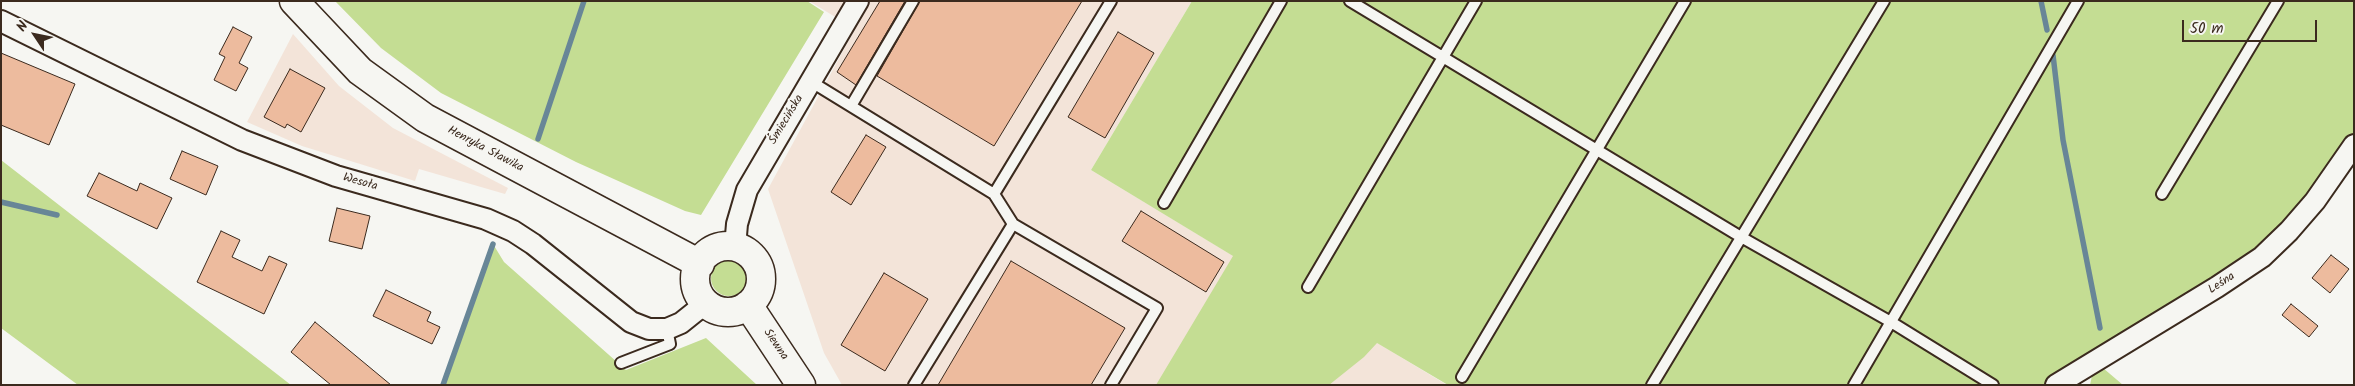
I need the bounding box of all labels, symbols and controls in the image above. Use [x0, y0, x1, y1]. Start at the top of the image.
north arrow [10, 10, 60, 60]
scale bar [2185, 10, 2320, 42]
text: N [11, 17, 34, 36]
text: 50 m [2190, 17, 2224, 41]
street label: Śmiecińska [767, 93, 807, 147]
street label: Henryka Sławika [445, 124, 525, 176]
street label: Wesoła [341, 171, 379, 195]
street label: Leśna [2206, 270, 2238, 298]
street label: Siewna [759, 327, 791, 363]

